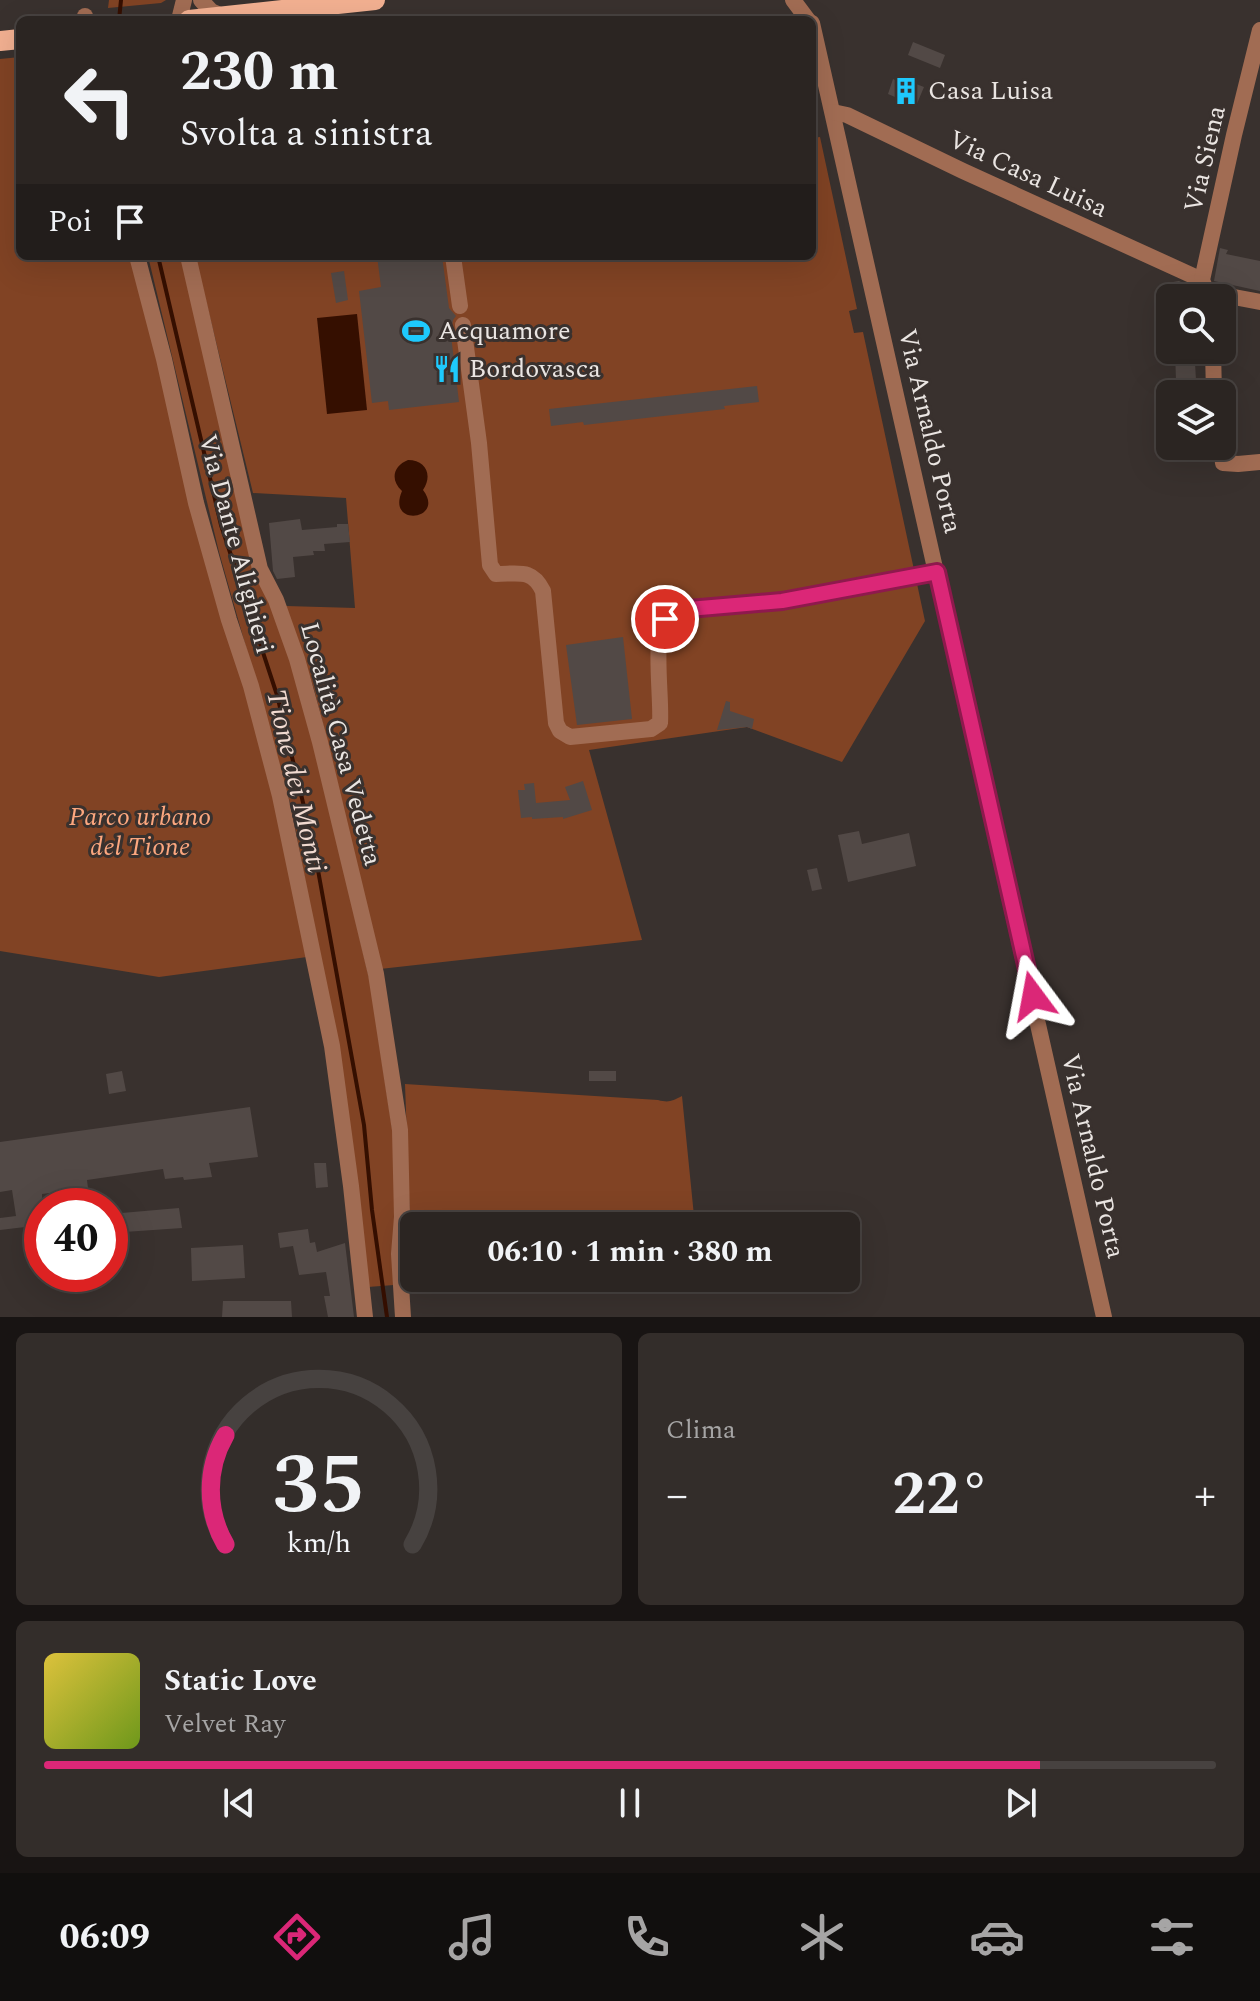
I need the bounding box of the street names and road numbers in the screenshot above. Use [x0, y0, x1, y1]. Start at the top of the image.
street label: Via Siena [1173, 101, 1237, 217]
street label: Via Casa Luisa [942, 120, 1115, 229]
street label: Via Arnaldo Porta [887, 325, 973, 538]
street label: Via Dante Alighieri [187, 430, 285, 658]
street label: Località Casa Vedetta [289, 618, 393, 871]
street label: Via Arnaldo Porta [1050, 1050, 1136, 1263]

